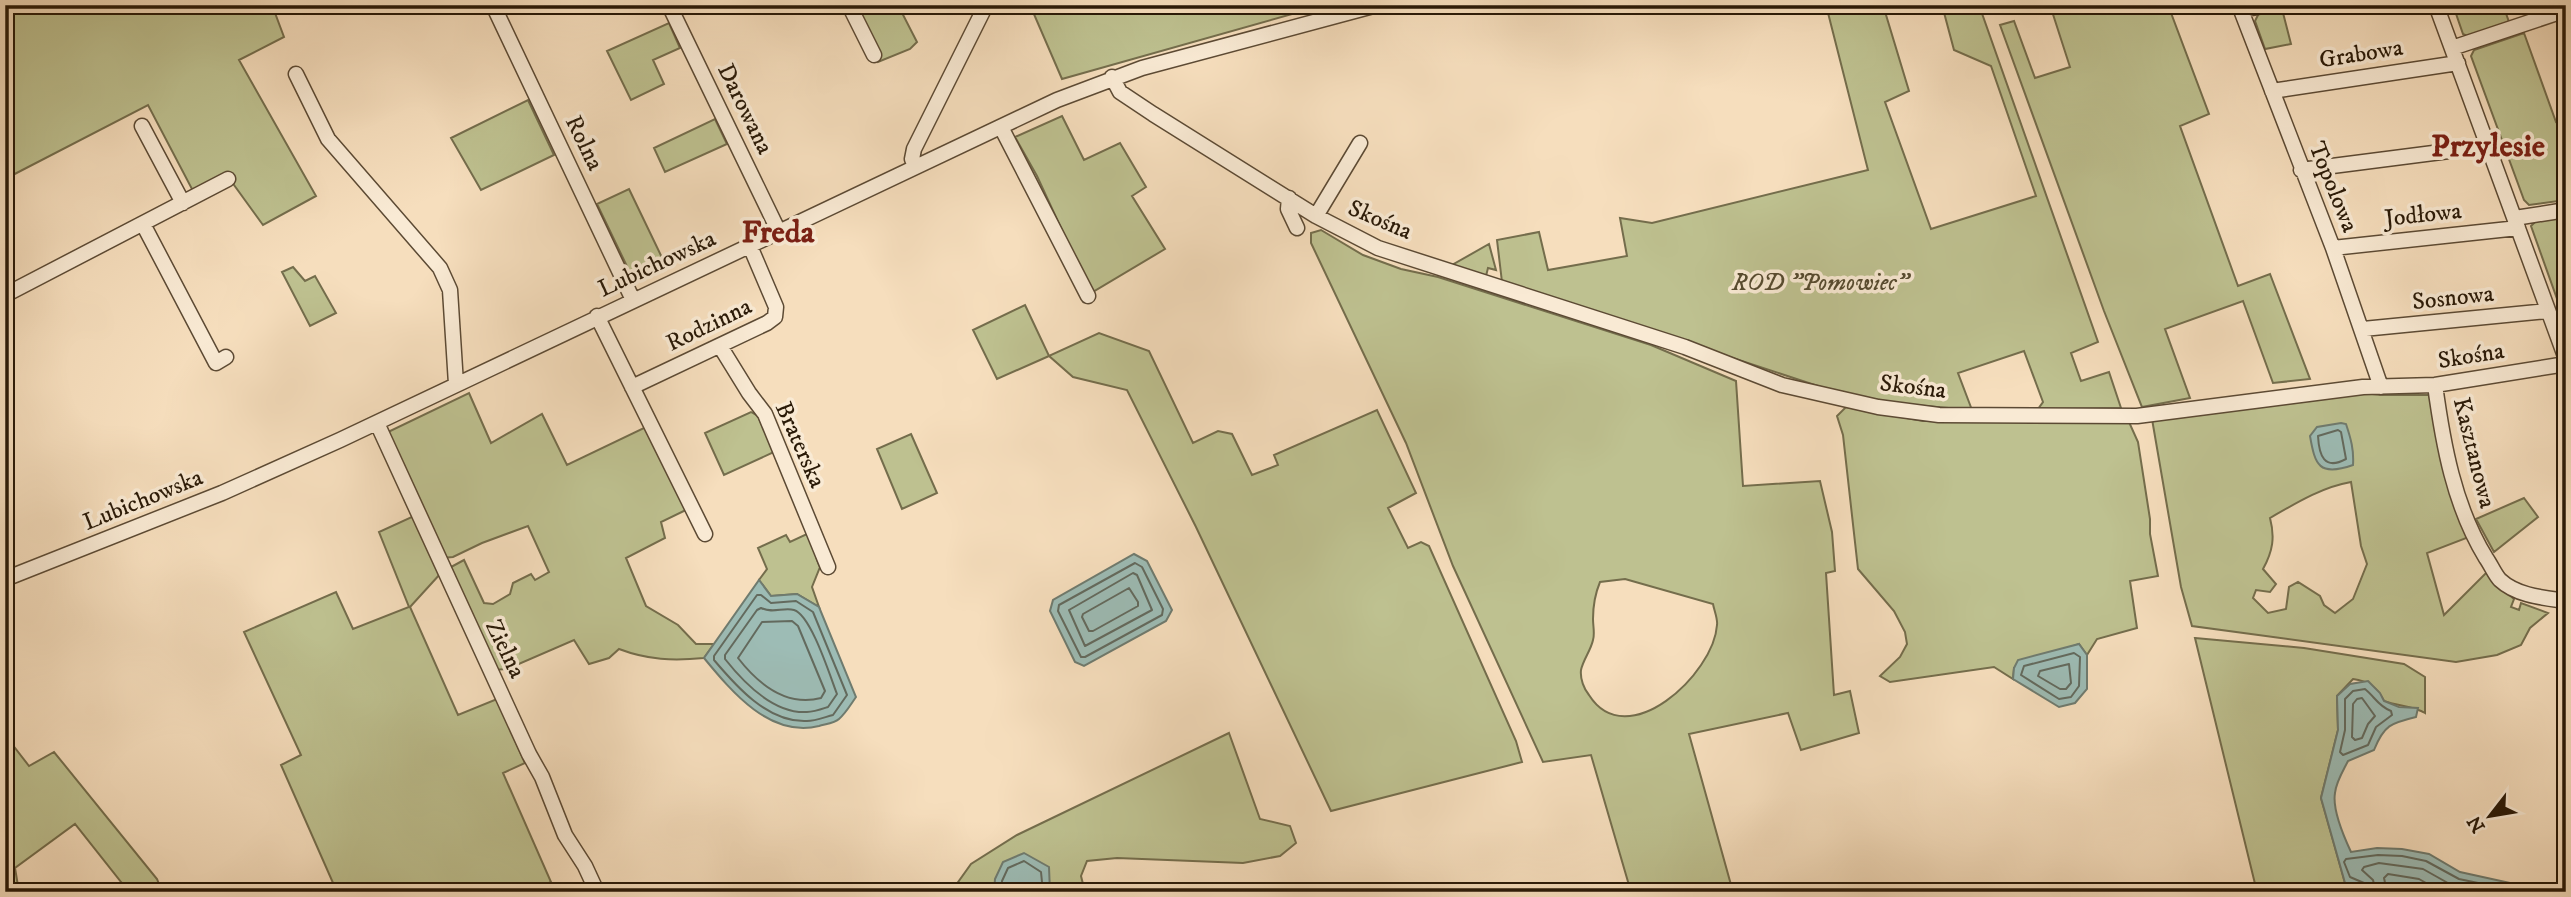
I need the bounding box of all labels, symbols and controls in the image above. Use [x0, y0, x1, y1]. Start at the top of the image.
street label: Grabowa [2317, 32, 2406, 75]
street label: Darowana [710, 59, 780, 160]
street label: Rolna [558, 111, 610, 176]
district label: Przylesie [2431, 127, 2545, 167]
street label: Topolowa [2301, 137, 2365, 238]
street label: Skośna [1343, 193, 1417, 247]
street label: Jodłowa [2381, 196, 2464, 234]
district label: Freda [742, 213, 815, 253]
street label: Lubichowska [593, 223, 721, 304]
park label: ROD "Pomowiec" [1731, 268, 1911, 298]
street label: Sosnowa [2411, 279, 2496, 317]
street label: Rodzinna [661, 291, 757, 359]
street label: Skośna [2436, 336, 2507, 376]
street label: Skośna [1878, 368, 1949, 406]
street label: Kasztanowa [2446, 395, 2502, 512]
street label: Braterska [768, 397, 833, 493]
street label: Lubichowska [79, 462, 208, 538]
street label: Zielna [478, 615, 532, 684]
north arrow [2456, 782, 2526, 852]
text: N [2463, 811, 2491, 837]

